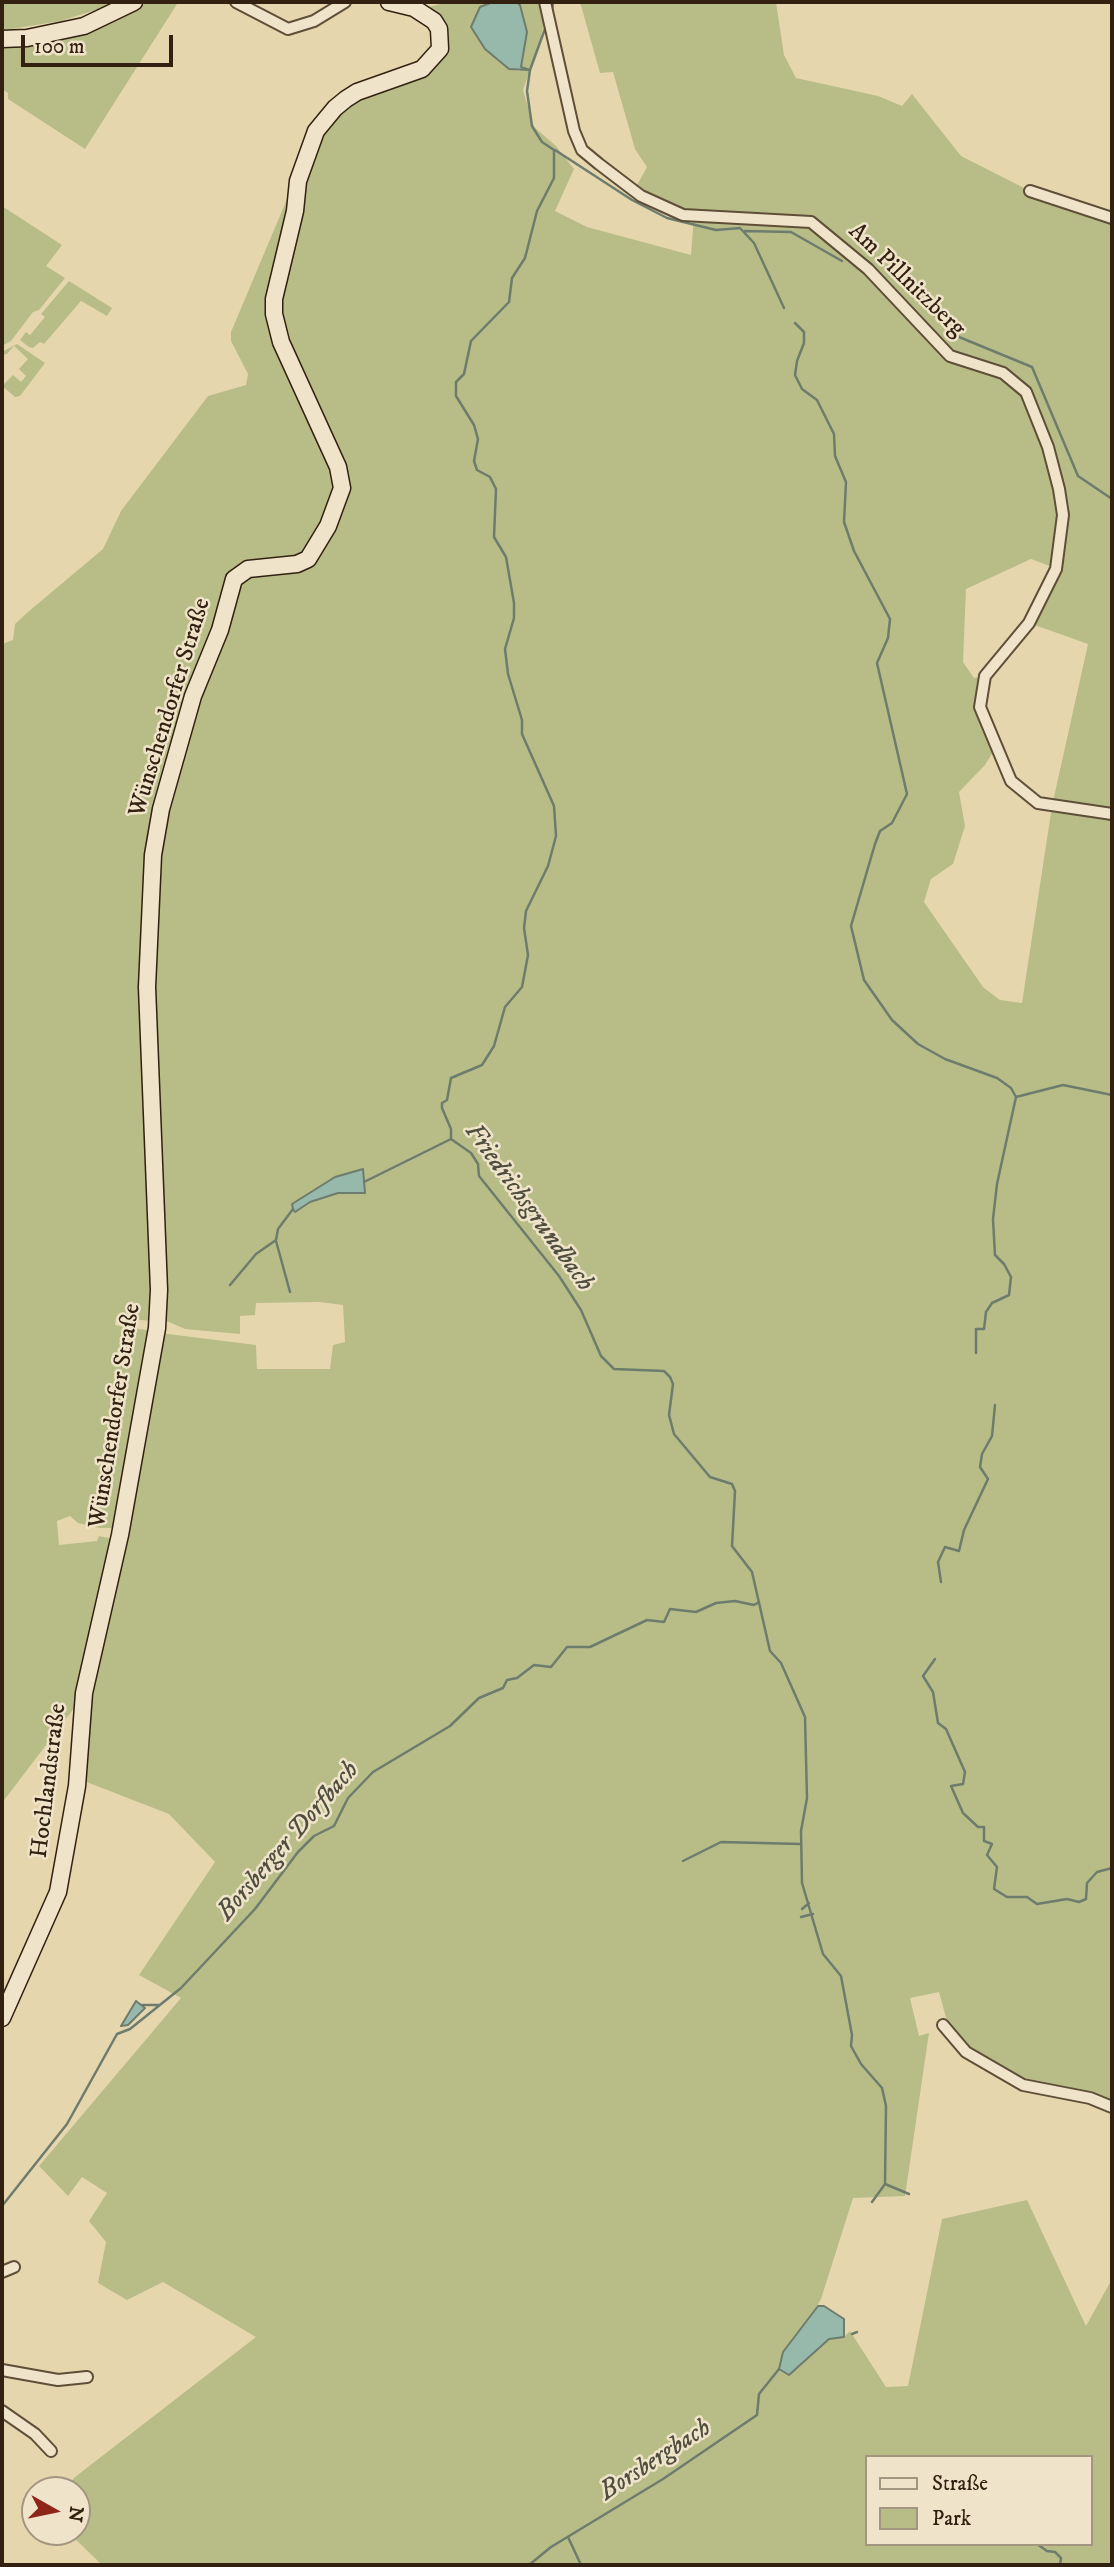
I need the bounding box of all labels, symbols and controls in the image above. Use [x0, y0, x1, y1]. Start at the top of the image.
scale bar [24, 21, 177, 65]
text: 100 m [34, 34, 85, 60]
street label: Am Pillnitzberg [842, 218, 970, 344]
street label: Wünschendorfer Straße [124, 595, 218, 821]
water label: Friedrichsgrundbach [457, 1118, 599, 1298]
street label: Wünschendorfer Straße [84, 1302, 148, 1530]
street label: Hochlandstraße [26, 1702, 74, 1860]
water label: Borsberger Dorfbach [211, 1756, 367, 1928]
water label: Borsbergbach [594, 2413, 718, 2509]
legend [866, 2455, 1093, 2546]
text: Straße [932, 2471, 988, 2497]
north arrow [21, 2476, 91, 2546]
text: N [63, 2505, 88, 2524]
text: Park [932, 2506, 971, 2532]

